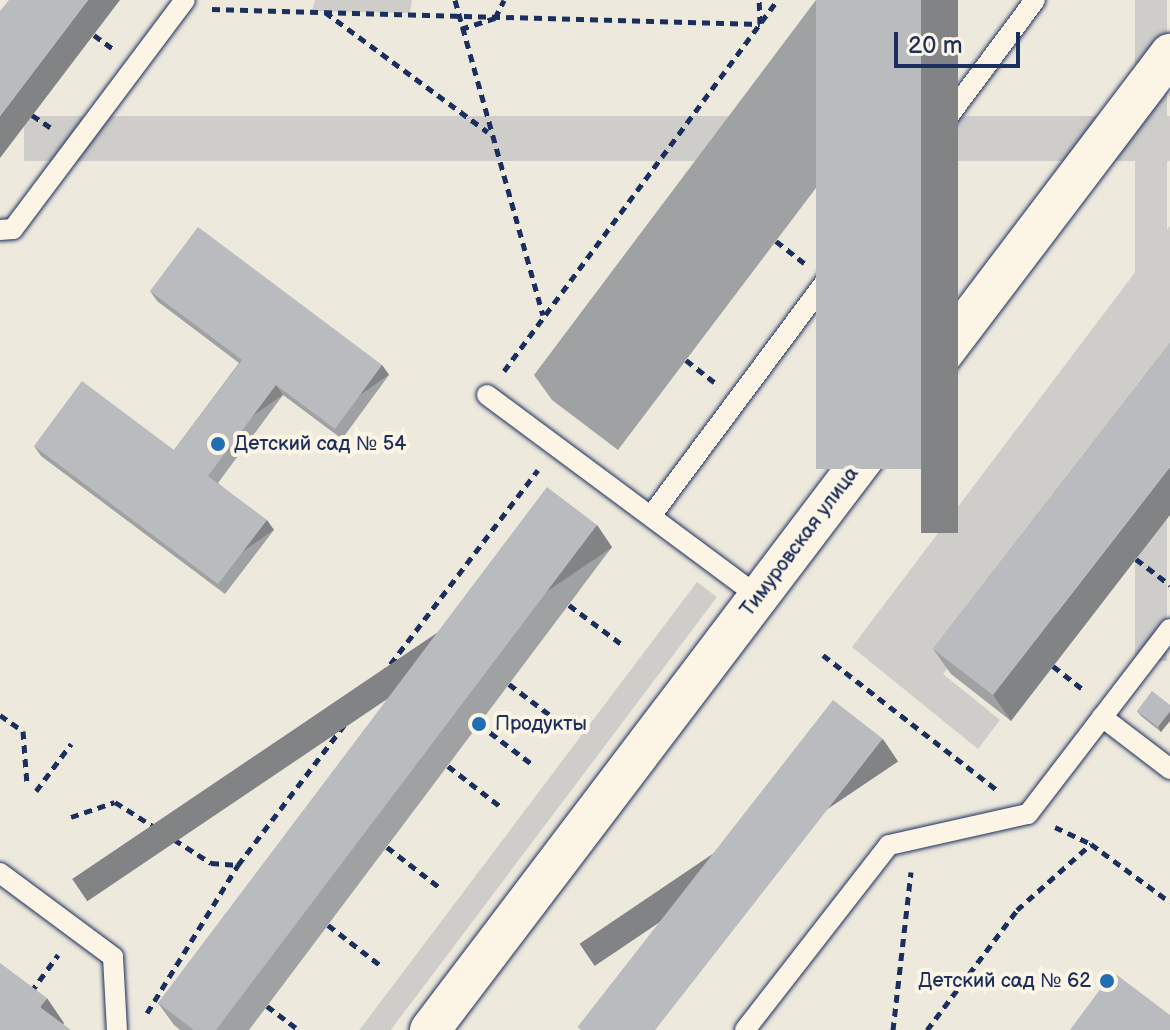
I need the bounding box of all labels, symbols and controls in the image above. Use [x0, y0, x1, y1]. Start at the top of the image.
scale bar [898, 16, 1024, 66]
text: 20 m [908, 31, 963, 60]
place label: Детский сад № 54 [234, 432, 406, 456]
marker: Детский сад № 54 [209, 435, 227, 453]
street label: Тимуровская улица [736, 462, 864, 622]
place label: Продукты [495, 712, 587, 736]
marker: Продукты [470, 715, 488, 733]
place label: Детский сад № 62 [918, 969, 1091, 993]
marker: Детский сад № 62 [1098, 972, 1116, 990]

